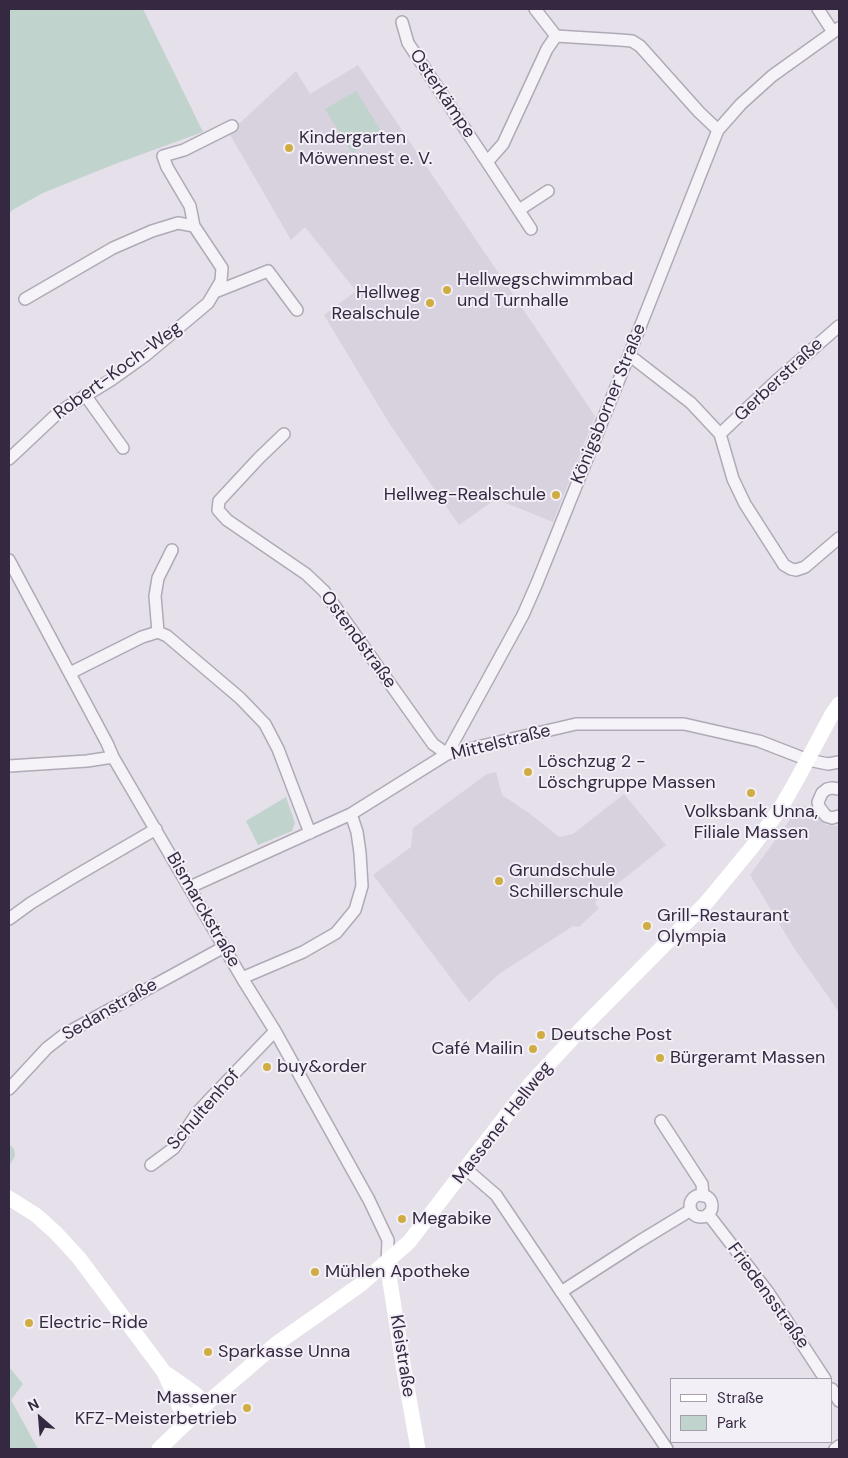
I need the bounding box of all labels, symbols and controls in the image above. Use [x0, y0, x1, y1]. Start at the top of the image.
street label: Osterkämpe [404, 45, 480, 143]
place label: Kindergarten Möwennest e. V. [299, 127, 432, 170]
marker: Kindergarten Möwennest e. V. [283, 142, 295, 154]
place label: Hellwegschwimmbad und Turnhalle [457, 269, 633, 312]
place label: Hellweg Realschule [332, 282, 420, 324]
marker: Hellwegschwimmbad und Turnhalle [441, 284, 453, 296]
marker: Hellweg Realschule [424, 297, 436, 309]
street label: Robert-Koch-Weg [50, 317, 186, 425]
street label: Königsborner Straße [567, 321, 651, 487]
street label: Gerberstraße [730, 334, 828, 426]
place label: Hellweg-Realschule [384, 484, 546, 506]
marker: Hellweg-Realschule [550, 489, 562, 501]
street label: Ostendstraße [315, 587, 401, 693]
street label: Mittelstraße [449, 720, 553, 766]
place label: Löschzug 2 - Löschgruppe Massen [538, 751, 716, 794]
marker: Löschzug 2 - Löschgruppe Massen [522, 766, 534, 778]
marker: Volksbank Unna, Filiale Massen [745, 787, 757, 799]
place label: Volksbank Unna, Filiale Massen [684, 801, 818, 844]
street label: Bismarckstraße [161, 849, 245, 971]
place label: Grundschule Schillerschule [509, 860, 624, 902]
marker: Grundschule Schillerschule [493, 875, 505, 887]
place label: Grill-Restaurant Olympia [657, 905, 789, 948]
marker: Grill-Restaurant Olympia [641, 920, 653, 932]
street label: Sedanstraße [59, 974, 161, 1046]
place label: Deutsche Post [551, 1024, 672, 1046]
marker: Deutsche Post [535, 1029, 547, 1041]
place label: Café Mailin [432, 1038, 523, 1060]
marker: Café Mailin [527, 1043, 539, 1055]
place label: Bürgeramt Massen [670, 1047, 825, 1069]
marker: Bürgeramt Massen [654, 1052, 666, 1064]
place label: buy&order [277, 1056, 367, 1078]
street label: Massener Hellweg [449, 1058, 557, 1188]
marker: buy&order [261, 1061, 273, 1073]
street label: Schultenhof [163, 1065, 245, 1155]
place label: Megabike [412, 1208, 491, 1230]
marker: Megabike [396, 1213, 408, 1225]
street label: Friedensstraße [722, 1239, 814, 1353]
place label: Mühlen Apotheke [325, 1261, 470, 1283]
marker: Mühlen Apotheke [309, 1266, 321, 1278]
place label: Electric-Ride [39, 1312, 148, 1334]
street label: Kleistraße [385, 1313, 419, 1399]
marker: Electric-Ride [23, 1317, 35, 1329]
place label: Sparkasse Unna [218, 1341, 350, 1363]
marker: Sparkasse Unna [202, 1346, 214, 1358]
legend [670, 1378, 833, 1443]
place label: Massener KFZ-Meisterbetrieb [75, 1387, 237, 1430]
text: Straße [717, 1388, 764, 1408]
north arrow [15, 1393, 65, 1443]
text: N [25, 1394, 42, 1415]
marker: Massener KFZ-Meisterbetrieb [241, 1402, 253, 1414]
text: Park [717, 1413, 747, 1433]

